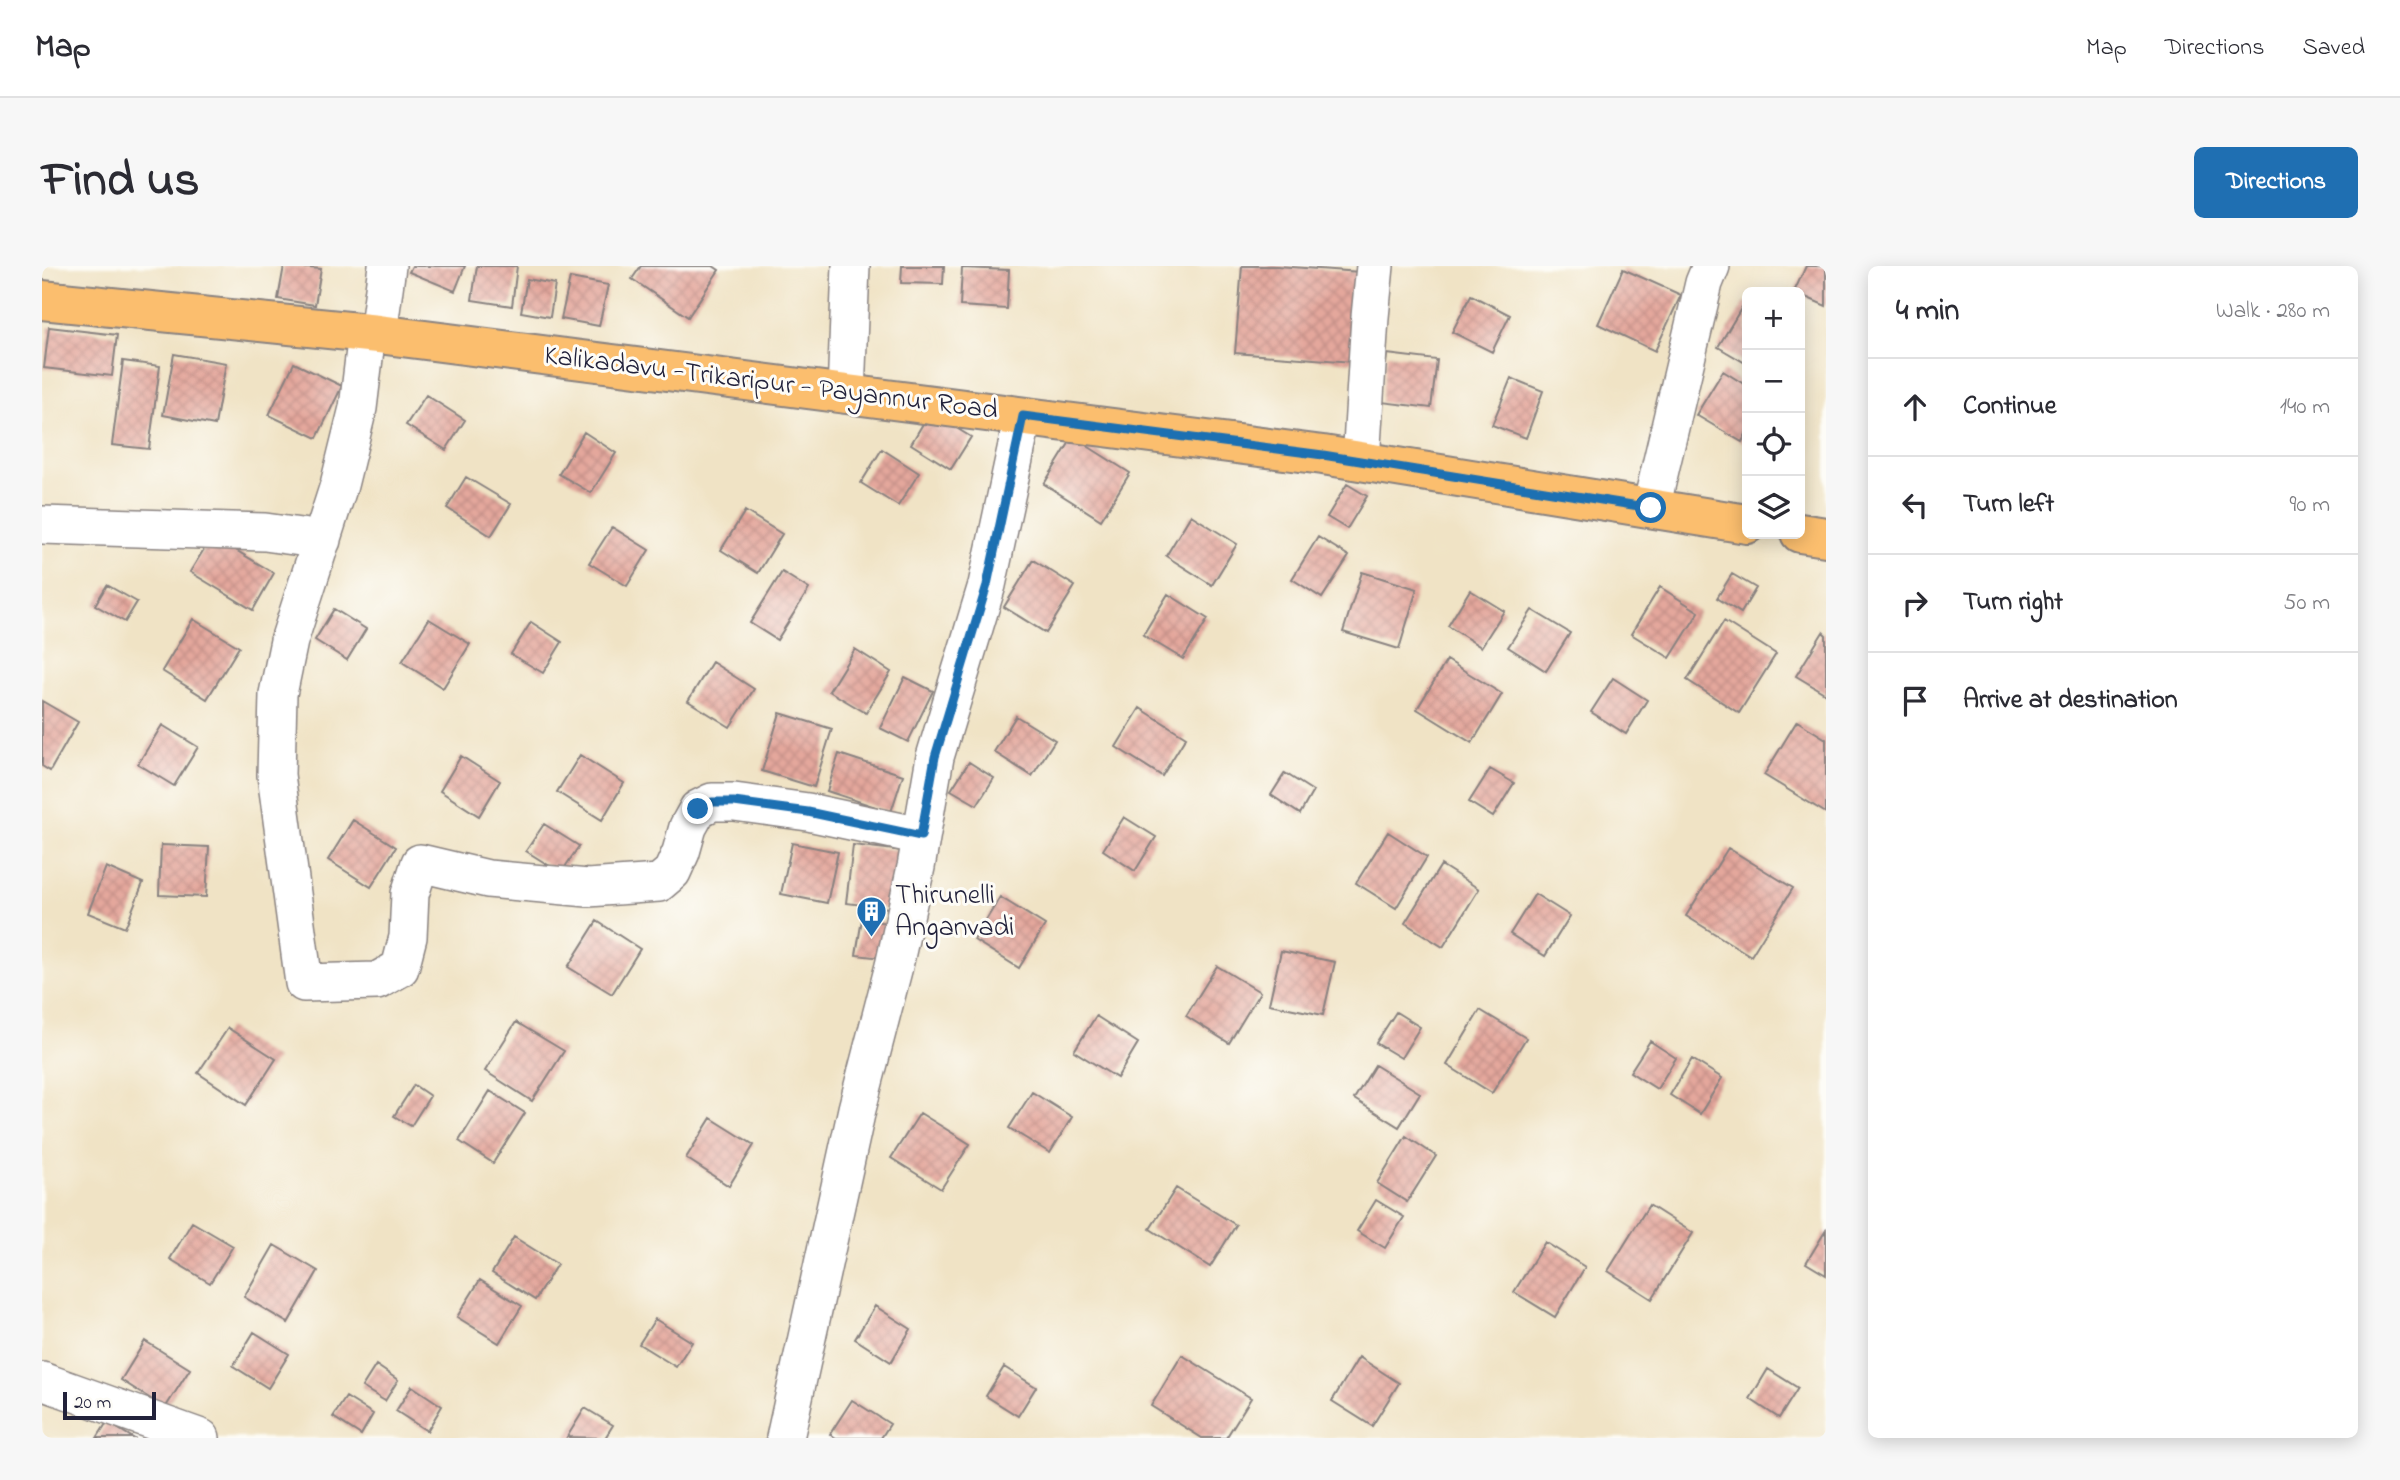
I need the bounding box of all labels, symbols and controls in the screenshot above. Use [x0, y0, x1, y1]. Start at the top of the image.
text: Map [35, 24, 91, 72]
text: Map [2086, 31, 2127, 66]
text: Directions [2165, 31, 2264, 66]
text: Saved [2302, 31, 2365, 66]
text: Find us [42, 146, 199, 218]
button: Directions [2194, 147, 2358, 218]
map controls [1742, 287, 1805, 539]
button: + [1742, 287, 1805, 350]
text: 4 min [1896, 290, 1959, 334]
text: Walk · 280 m [2216, 295, 2330, 328]
street label: Kalikadavu -Trikaripur - Payannur Road [542, 336, 1000, 432]
button: − [1742, 350, 1805, 413]
icon: ahead [1896, 388, 1934, 426]
text: Continue [1963, 388, 2056, 426]
text: 140 m [2280, 391, 2330, 424]
button: locate [1742, 413, 1805, 476]
button: layers [1742, 476, 1805, 539]
icon: left [1896, 486, 1934, 524]
text: Turn left [1963, 486, 2054, 524]
text: 90 m [2290, 489, 2330, 522]
route start [1635, 492, 1666, 523]
icon: right [1896, 584, 1934, 622]
text: Turn right [1963, 584, 2063, 622]
text: 50 m [2283, 587, 2330, 620]
icon: arrive [1896, 682, 1934, 720]
text: Arrive at destination [1963, 682, 2178, 720]
route end [682, 793, 713, 824]
place label: Thirunelli Anganvadi [895, 876, 1014, 949]
building icon: Thirunelli Anganvadi [855, 895, 889, 939]
scale bar [63, 1389, 156, 1421]
text: 20 m [74, 1390, 111, 1417]

